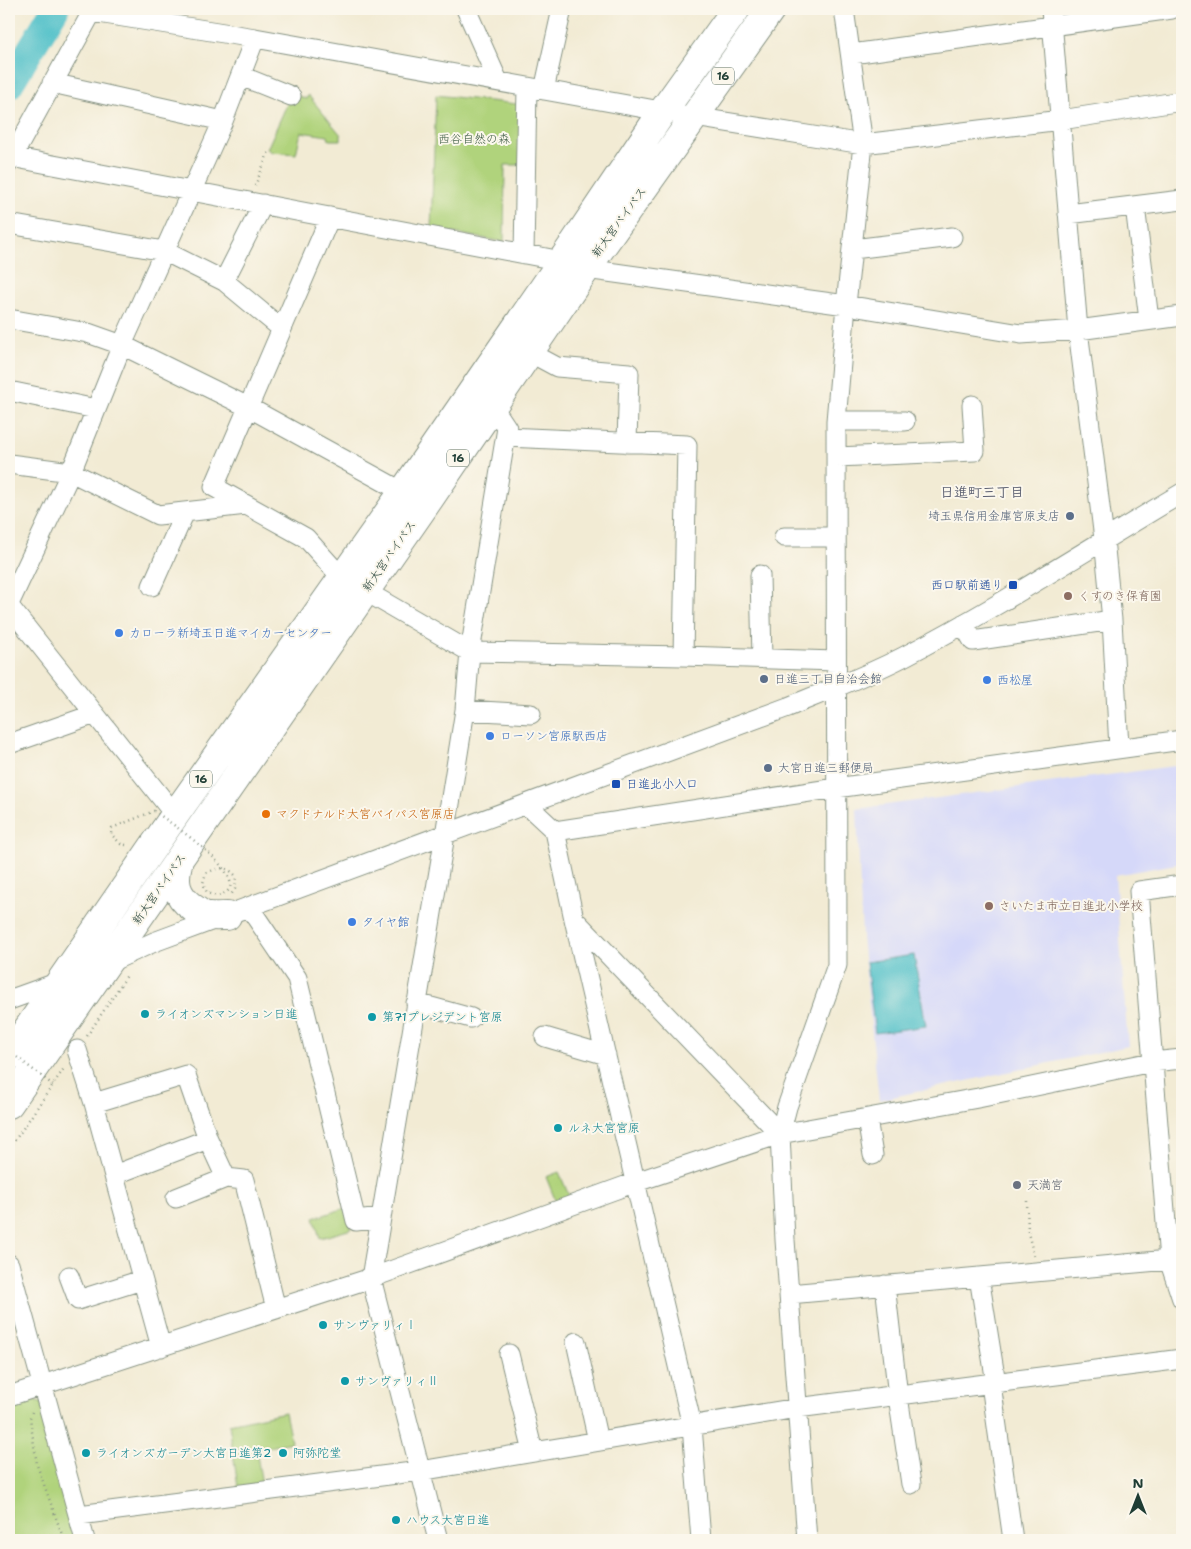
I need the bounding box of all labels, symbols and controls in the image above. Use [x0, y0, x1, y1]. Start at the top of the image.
road number: 16 [712, 68, 734, 84]
park label: 西谷自然の森 [438, 131, 510, 147]
street label: 新大宮バイパス [588, 183, 650, 261]
road number: 16 [447, 449, 469, 466]
district label: 日進町三丁目 [940, 483, 1024, 501]
place label: 埼玉県信用金庫宮原支店 [928, 508, 1060, 524]
marker: 埼玉県信用金庫宮原支店 [1064, 510, 1076, 522]
street label: 新大宮バイパス [358, 517, 420, 595]
place label: 西口駅前通り [931, 577, 1003, 593]
marker: 西口駅前通り [1007, 579, 1019, 591]
place label: くすのき保育園 [1078, 588, 1162, 604]
marker: くすのき保育園 [1062, 590, 1074, 602]
place label: カローラ新埼玉日進マイカーセンター [129, 625, 332, 641]
marker: カローラ新埼玉日進マイカーセンター [113, 627, 125, 639]
place label: 日進三丁目自治会館 [774, 671, 882, 687]
place label: 西松屋 [997, 672, 1033, 688]
marker: 日進三丁目自治会館 [758, 673, 770, 685]
marker: 西松屋 [981, 674, 993, 686]
place label: ローソン宮原駅西店 [500, 728, 608, 744]
marker: ローソン宮原駅西店 [484, 730, 496, 742]
place label: 大宮日進三郵便局 [778, 760, 874, 776]
marker: 大宮日進三郵便局 [762, 762, 774, 774]
road number: 16 [190, 771, 212, 788]
place label: 日進北小入口 [626, 776, 698, 792]
marker: 日進北小入口 [610, 778, 622, 790]
place label: マクドナルド大宮バイパス宮原店 [276, 806, 455, 822]
marker: マクドナルド大宮バイパス宮原店 [260, 808, 272, 820]
street label: 新大宮バイパス [128, 850, 190, 928]
place label: さいたま市立日進北小学校 [999, 898, 1143, 914]
marker: さいたま市立日進北小学校 [983, 900, 995, 912]
place label: タイヤ館 [362, 914, 410, 930]
marker: タイヤ館 [346, 916, 358, 928]
place label: ライオンズマンション日進 [155, 1006, 298, 1022]
marker: ライオンズマンション日進 [139, 1008, 151, 1020]
place label: 第71プレジデント宮原 [382, 1009, 503, 1025]
marker: 第71プレジデント宮原 [366, 1011, 378, 1023]
place label: ルネ大宮宮原 [568, 1120, 640, 1136]
marker: ルネ大宮宮原 [552, 1122, 564, 1134]
place label: 天満宮 [1027, 1177, 1063, 1193]
marker: 天満宮 [1011, 1179, 1023, 1191]
place label: サンヴァリィⅠ [333, 1317, 417, 1333]
marker: サンヴァリィⅠ [317, 1319, 329, 1331]
place label: サンヴァリィⅡ [355, 1373, 439, 1389]
marker: サンヴァリィⅡ [339, 1375, 351, 1387]
place label: ライオンズガーデン大宮日進第2 [96, 1445, 271, 1461]
place label: 阿弥陀堂 [293, 1445, 341, 1461]
marker: ライオンズガーデン大宮日進第2 [80, 1447, 92, 1459]
marker: 阿弥陀堂 [277, 1447, 289, 1459]
north arrow [1114, 1472, 1164, 1522]
text: N [1132, 1474, 1144, 1492]
place label: ハウス大宮日進 [406, 1512, 489, 1528]
marker: ハウス大宮日進 [390, 1514, 402, 1526]

